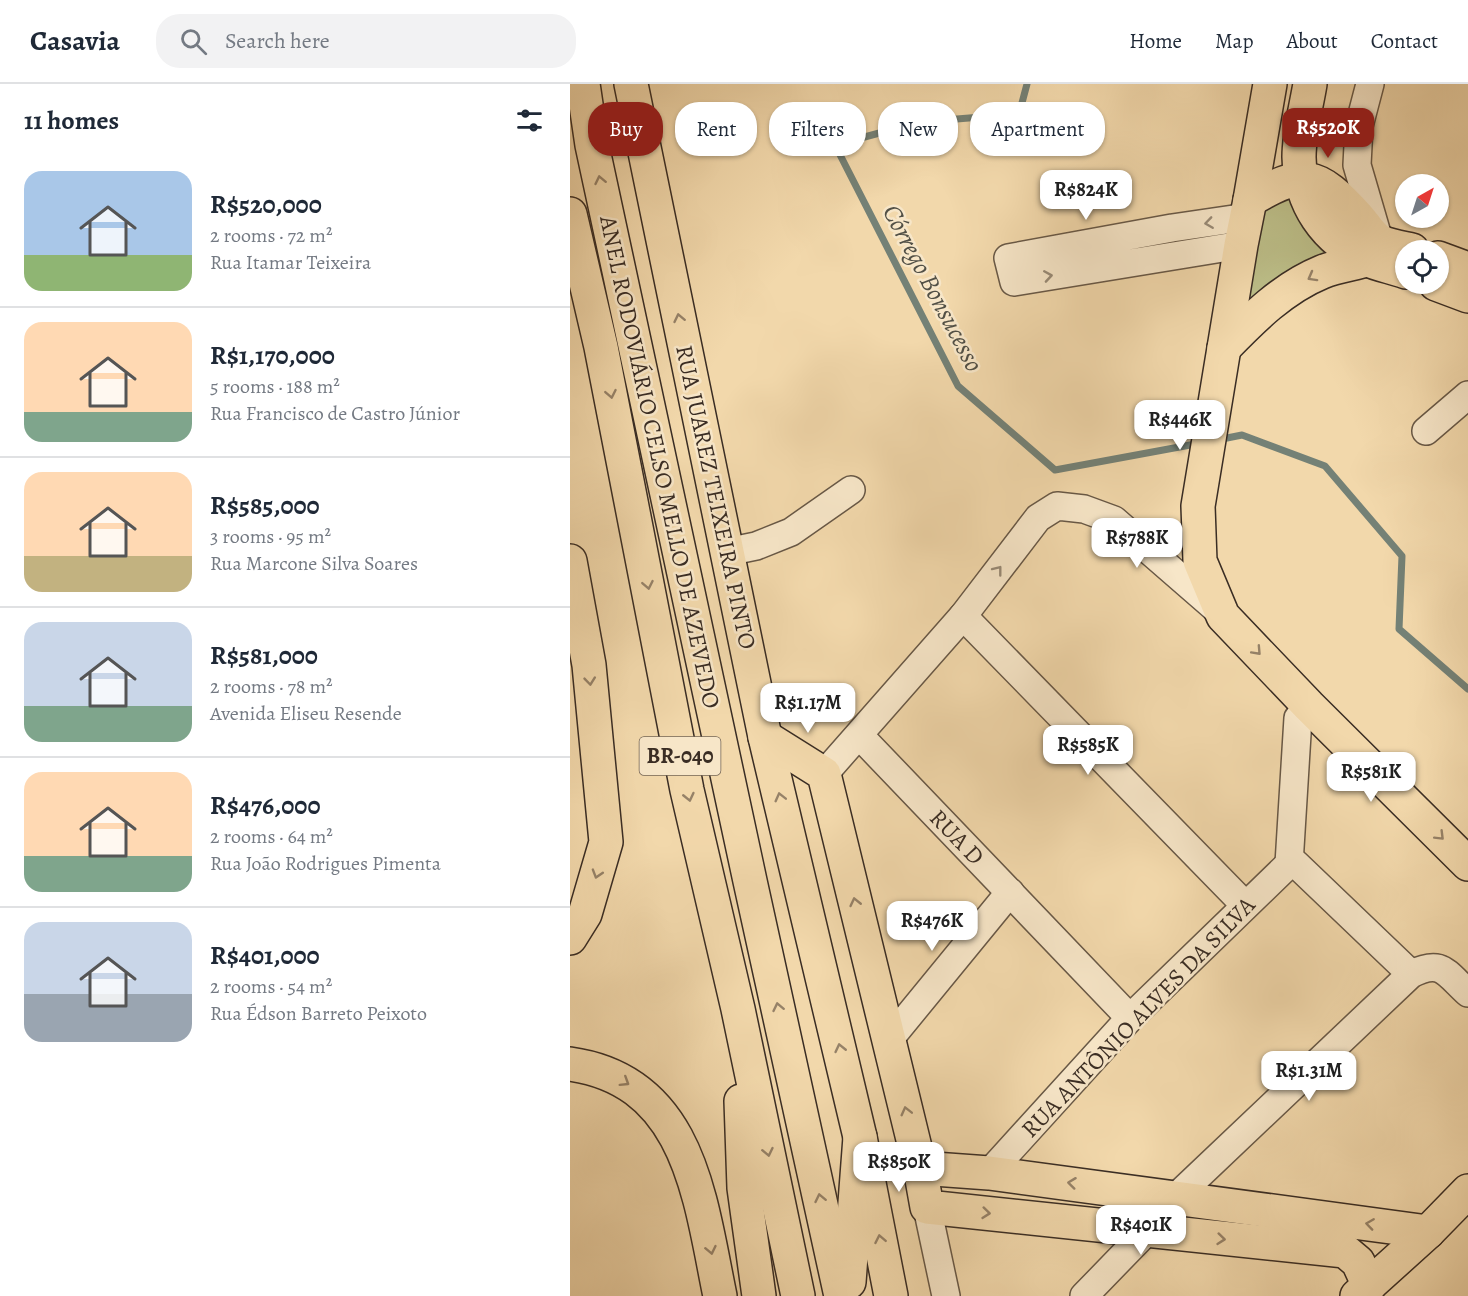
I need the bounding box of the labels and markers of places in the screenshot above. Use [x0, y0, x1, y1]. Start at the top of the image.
pin: R$520K [1279, 108, 1377, 159]
pin: R$824K [1037, 170, 1135, 221]
pin: R$446K [1131, 400, 1229, 451]
pin: R$788K [1088, 518, 1186, 569]
pin: R$1.17M [753, 683, 863, 734]
pin: R$585K [1039, 725, 1137, 776]
pin: R$581K [1322, 752, 1420, 803]
pin: R$476K [883, 901, 981, 952]
pin: R$1.31M [1254, 1051, 1364, 1102]
pin: R$850K [850, 1142, 948, 1193]
pin: R$401K [1092, 1205, 1190, 1256]

